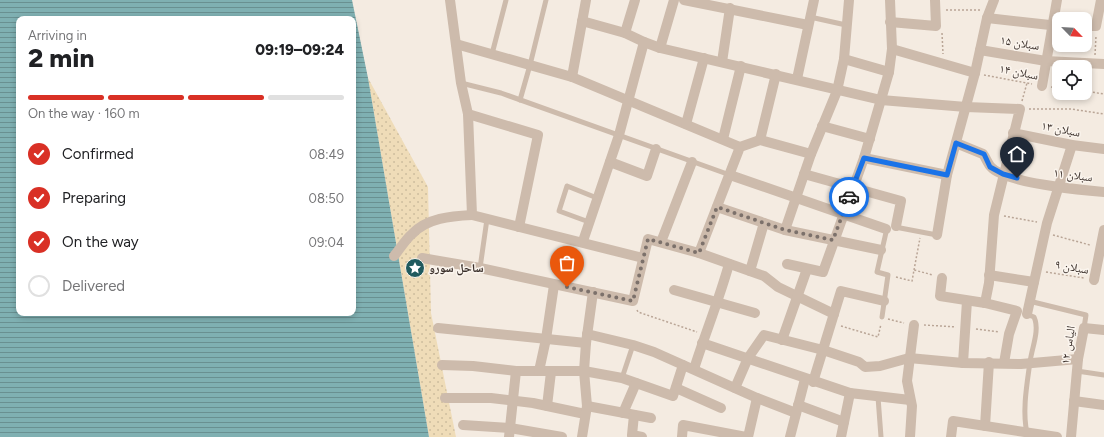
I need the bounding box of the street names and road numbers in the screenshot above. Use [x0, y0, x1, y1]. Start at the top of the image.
street label: سبلان ۱۵ [999, 33, 1041, 53]
street label: سبلان ۱۴ [998, 61, 1040, 83]
street label: سبلان ۱۳ [1040, 118, 1082, 140]
street label: سبلان ۱۱ [1052, 166, 1094, 185]
street label: سبلان ۹ [1054, 257, 1090, 277]
street label: الیاس ۱۲ [1058, 325, 1078, 365]

